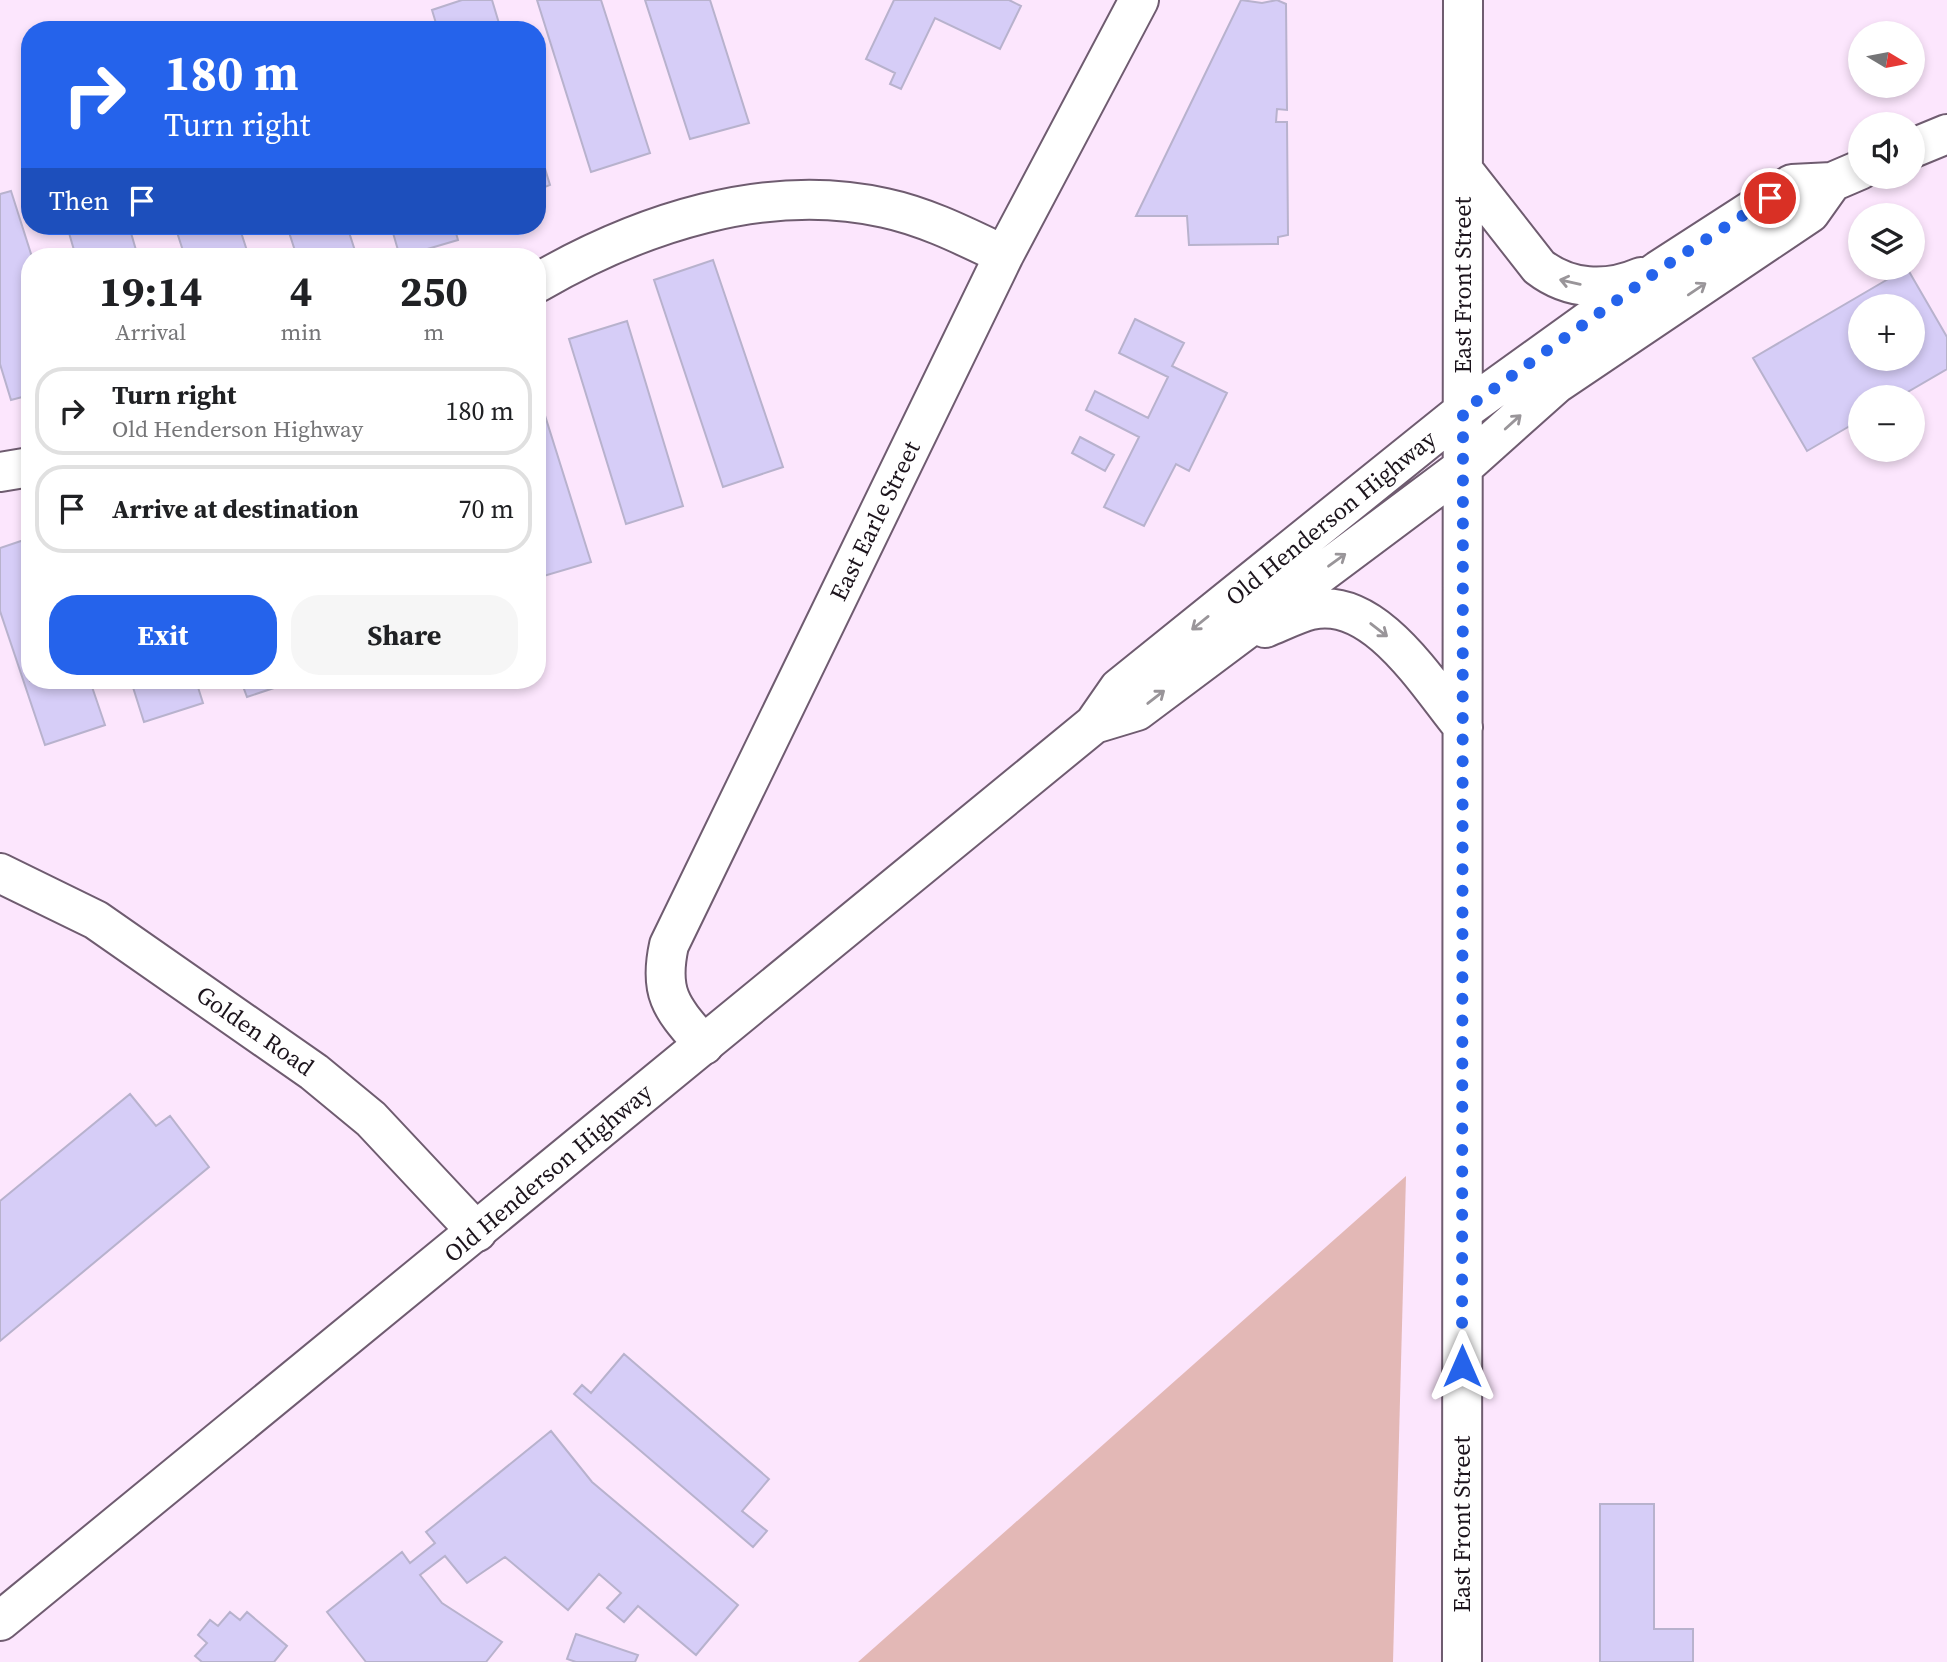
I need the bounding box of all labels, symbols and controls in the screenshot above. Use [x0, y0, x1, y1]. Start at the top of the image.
north arrow [1848, 21, 1925, 98]
map controls [1848, 21, 1925, 462]
text: 180 m [164, 39, 299, 106]
icon: right [49, 49, 140, 140]
text: Turn right [164, 103, 310, 147]
button: sound [1848, 112, 1925, 189]
pin [1740, 168, 1800, 228]
icon: arrive [1751, 179, 1789, 217]
icon: arrive [123, 182, 161, 220]
text: Then [49, 183, 109, 219]
street label: East Front Street [1446, 196, 1479, 373]
button: layers [1848, 203, 1925, 280]
text: 19:14 [99, 262, 203, 320]
text: 4 [290, 262, 313, 320]
text: 250 [400, 262, 468, 320]
one-way arrow [1559, 275, 1582, 289]
one-way arrow [1687, 282, 1706, 296]
button: + [1848, 294, 1925, 371]
text: Arrival [115, 316, 186, 348]
text: min [280, 316, 322, 348]
text: m [424, 316, 444, 348]
text: Turn right [112, 377, 236, 413]
button: − [1848, 385, 1925, 462]
icon: right [53, 392, 91, 430]
text: 180 m [446, 393, 514, 429]
text: Old Henderson Highway [112, 413, 363, 445]
one-way arrow [1504, 414, 1522, 430]
street label: Old Henderson Highway [1218, 422, 1444, 613]
street label: East Earle Street [822, 435, 928, 606]
icon: arrive [53, 490, 91, 528]
text: Arrive at destination [112, 491, 359, 527]
text: 70 m [459, 491, 514, 527]
one-way arrow [1327, 552, 1346, 567]
button: Exit [49, 595, 277, 675]
button: Share [291, 595, 518, 675]
one-way arrow [1191, 615, 1209, 631]
one-way arrow [1369, 623, 1387, 638]
one-way arrow [1146, 689, 1164, 704]
street label: Golden Road [190, 978, 321, 1084]
street label: Old Henderson Highway [437, 1075, 659, 1270]
position arrow [1425, 1329, 1499, 1403]
street label: East Front Street [1445, 1435, 1478, 1612]

